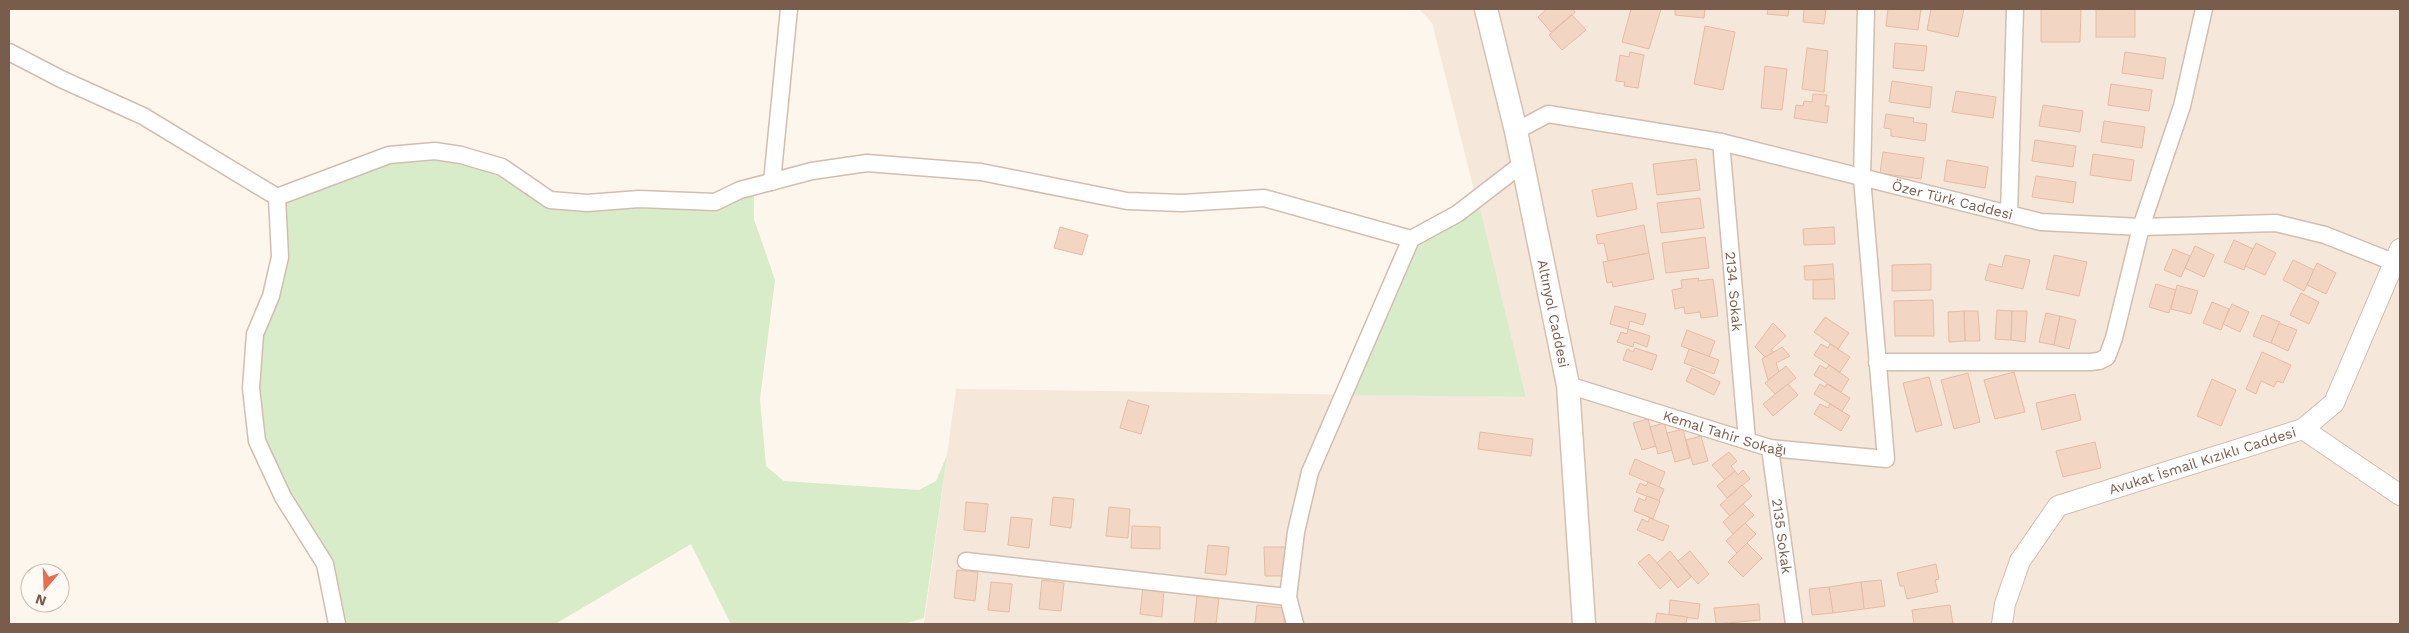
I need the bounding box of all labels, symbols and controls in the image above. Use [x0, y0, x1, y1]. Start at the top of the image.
street label: Özer Türk Caddesi [1890, 177, 2015, 223]
street label: 2134. Sokak [1723, 251, 1745, 332]
street label: Altınyol Caddesi [1535, 258, 1572, 369]
street label: Kemal Tahir Sokağı [1661, 407, 1787, 458]
street label: Avukat İsmail Kızıklı Caddesi [2107, 424, 2298, 497]
street label: 2135 Sokak [1769, 498, 1795, 575]
north arrow [20, 563, 70, 613]
text: N [33, 591, 48, 610]

